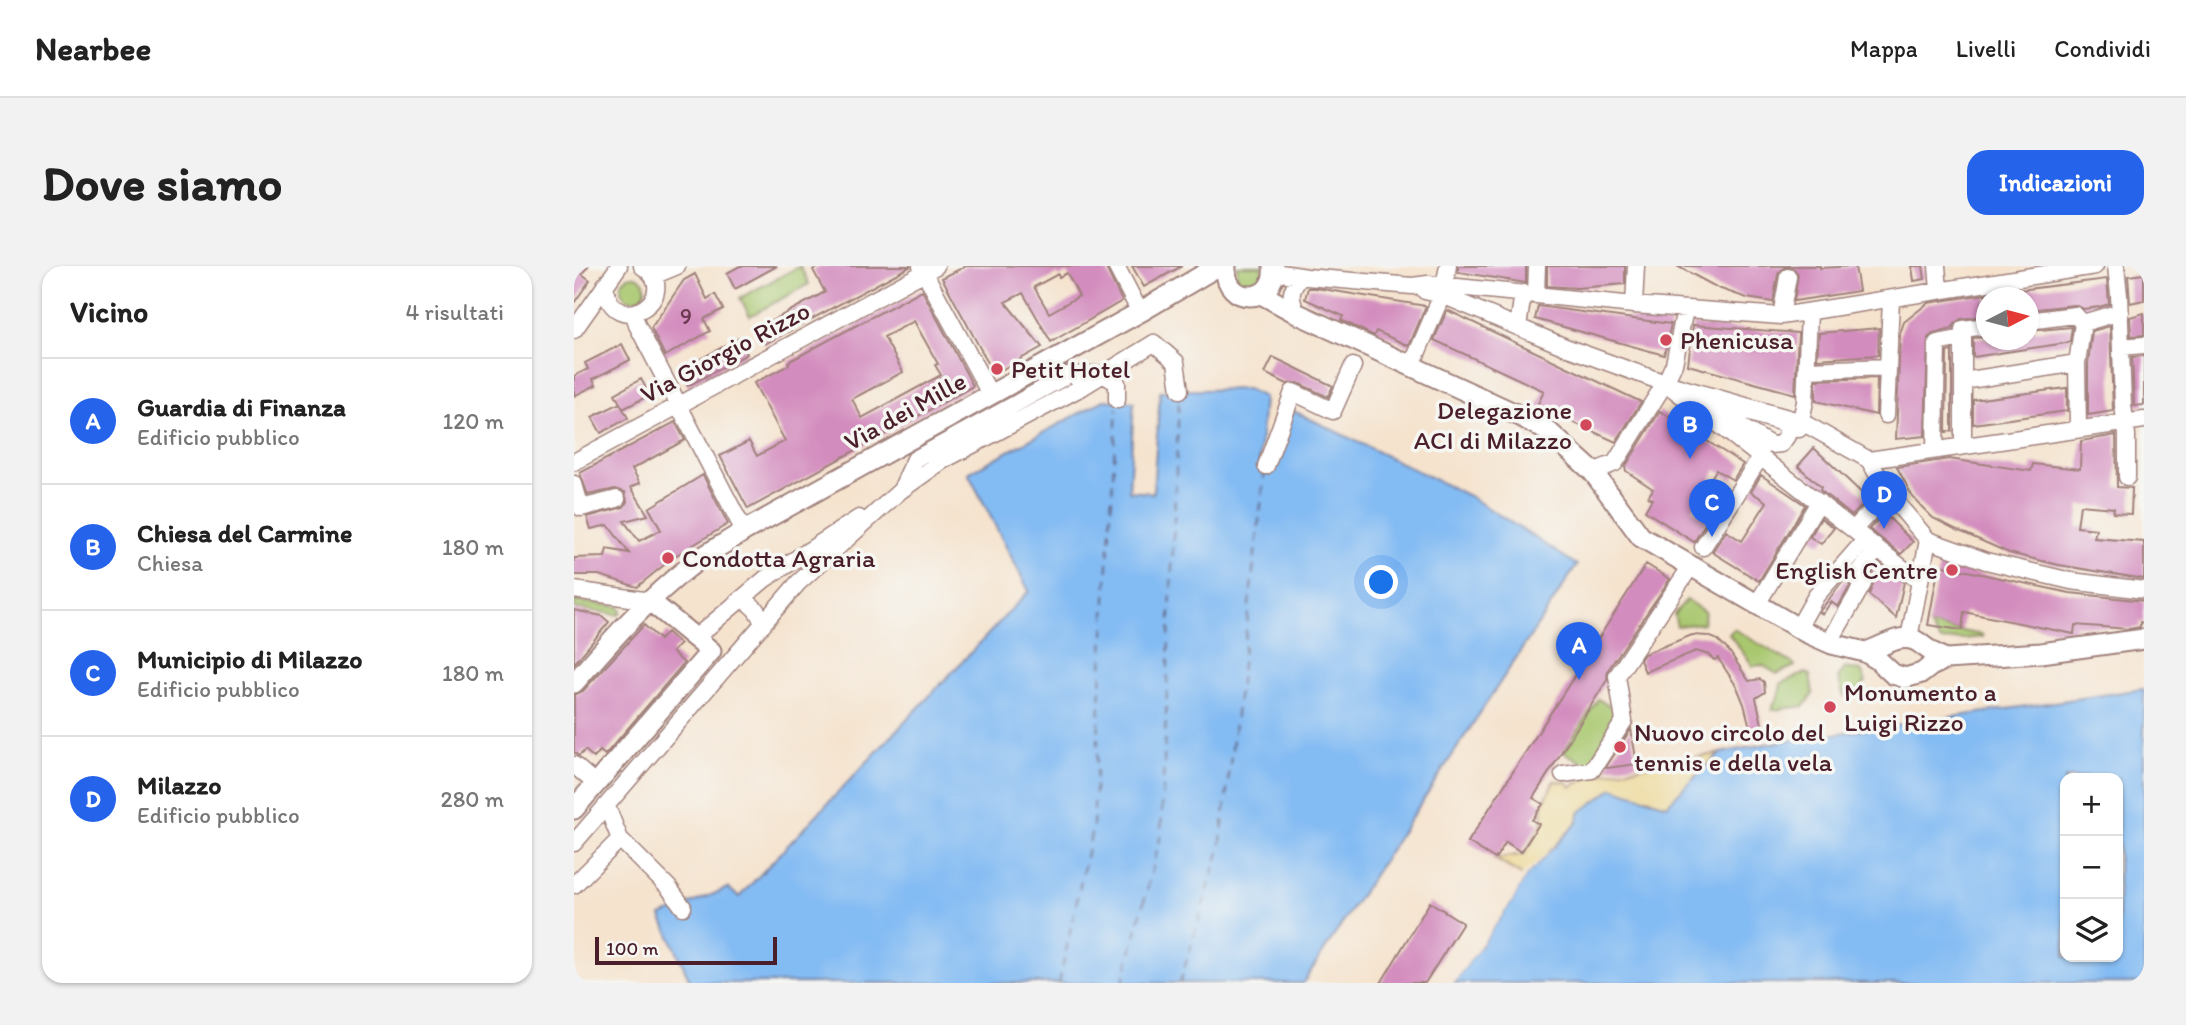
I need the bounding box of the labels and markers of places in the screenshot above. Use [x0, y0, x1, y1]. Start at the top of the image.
place label: Phenicusa [1680, 324, 1794, 356]
marker: Phenicusa [1658, 332, 1674, 348]
place label: Petit Hotel [1011, 353, 1130, 385]
marker: Petit Hotel [989, 361, 1005, 377]
place label: Delegazione ACI di Milazzo [1414, 394, 1572, 456]
pin: B [1667, 401, 1713, 459]
marker: Delegazione ACI di Milazzo [1578, 417, 1594, 433]
pin: D [1861, 471, 1907, 529]
pin: C [1689, 479, 1735, 537]
place label: Condotta Agraria [682, 542, 876, 574]
marker: Condotta Agraria [660, 550, 676, 566]
place label: English Centre [1775, 554, 1938, 586]
marker: English Centre [1944, 562, 1960, 578]
pin: A [1556, 622, 1602, 680]
place label: Monumento a Luigi Rizzo [1844, 676, 1997, 738]
marker: Monumento a Luigi Rizzo [1822, 699, 1838, 715]
place label: Nuovo circolo del tennis e della vela [1634, 716, 1833, 778]
marker: Nuovo circolo del tennis e della vela [1612, 739, 1628, 755]

